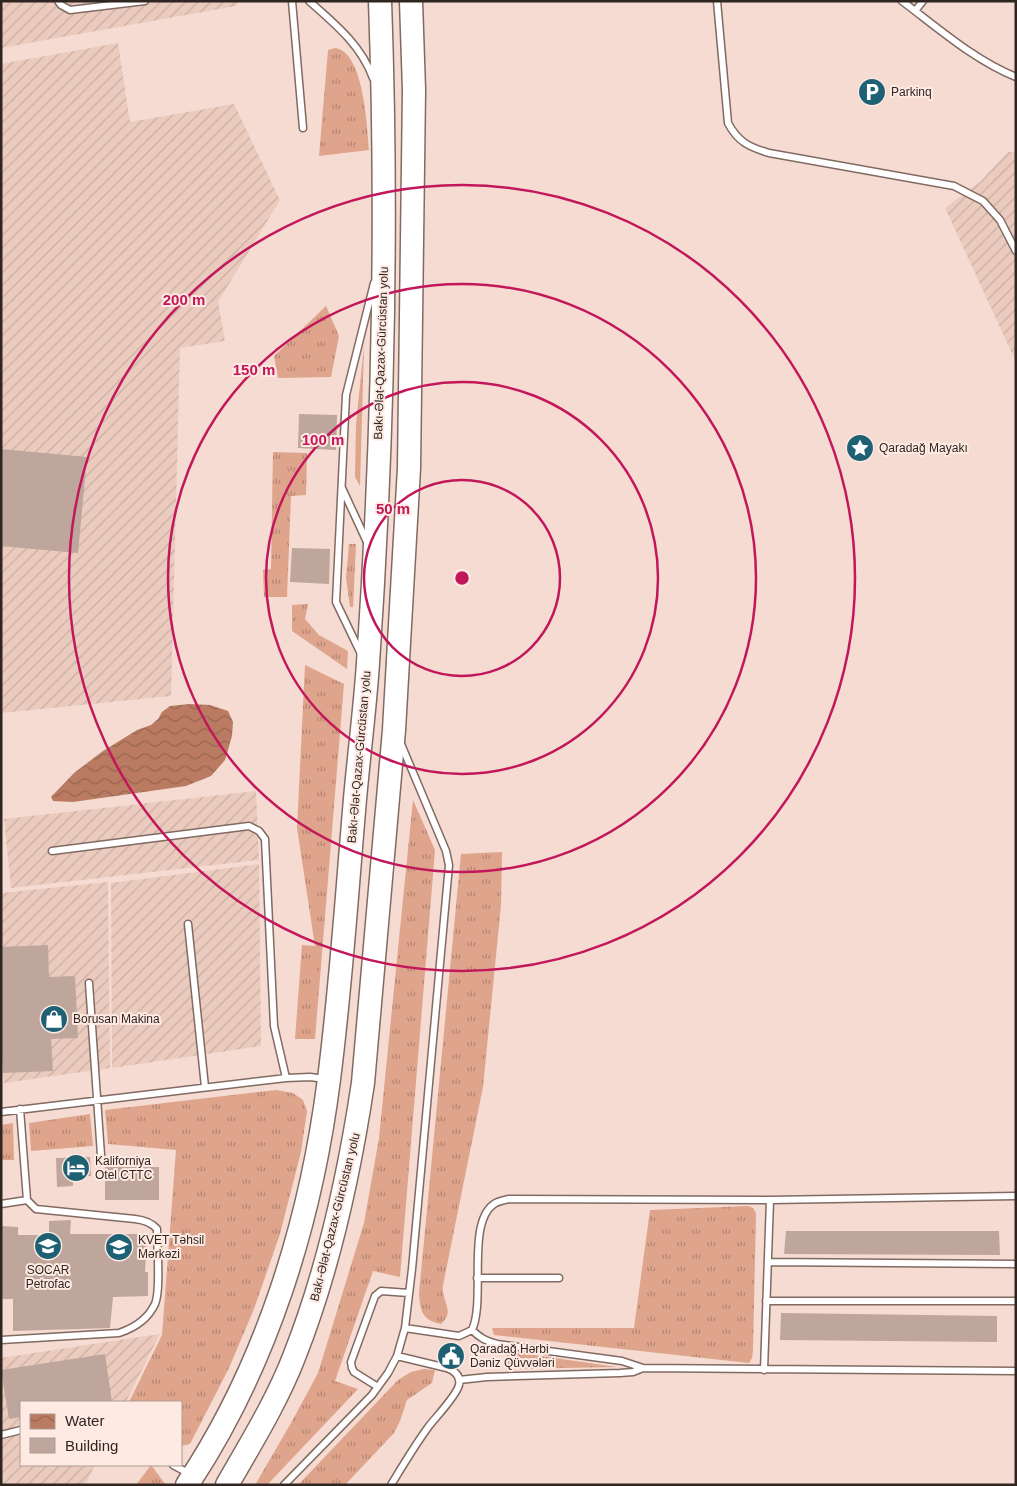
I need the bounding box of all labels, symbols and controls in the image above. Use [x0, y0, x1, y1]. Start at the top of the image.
parking icon: Parkinq [857, 77, 887, 107]
place label: Parkinq [891, 85, 932, 99]
street label: Bakı-Ələt-Qazax-Gürcüstan yolu [371, 266, 391, 440]
text: 200 m [163, 291, 205, 308]
text: 150 m [233, 361, 275, 378]
text: 100 m [302, 431, 344, 448]
place icon: Qaradağ Mayakı [845, 433, 875, 463]
place label: Qaradağ Mayakı [879, 441, 968, 455]
text: 50 m [376, 500, 410, 517]
centre of rings [453, 569, 471, 587]
street label: Bakı-Ələt-Qazax-Gürcüstan yolu [344, 670, 374, 844]
shop icon: Borusan Makina [39, 1004, 69, 1034]
place label: Borusan Makina [73, 1012, 160, 1026]
street label: Bakı-Ələt-Qazax-Gürcüstan yolu [307, 1131, 363, 1303]
hotel icon: Kaliforniya Otel CTTC [61, 1153, 91, 1183]
place label: Kaliforniya Otel CTTC [95, 1154, 153, 1182]
school or university icon: SOCAR Petrofac [33, 1231, 63, 1261]
school or university icon: KVET Təhsil Mərkəzi [104, 1232, 134, 1262]
place label: KVET Təhsil Mərkəzi [138, 1233, 204, 1261]
place label: SOCAR Petrofac [26, 1263, 70, 1291]
public building icon: Qaradağ Hərbi Dəniz Qüvvələri [436, 1341, 466, 1371]
place label: Qaradağ Hərbi Dəniz Qüvvələri [470, 1342, 555, 1370]
legend [20, 1401, 182, 1466]
text: Water [65, 1412, 104, 1429]
text: Building [65, 1437, 118, 1454]

